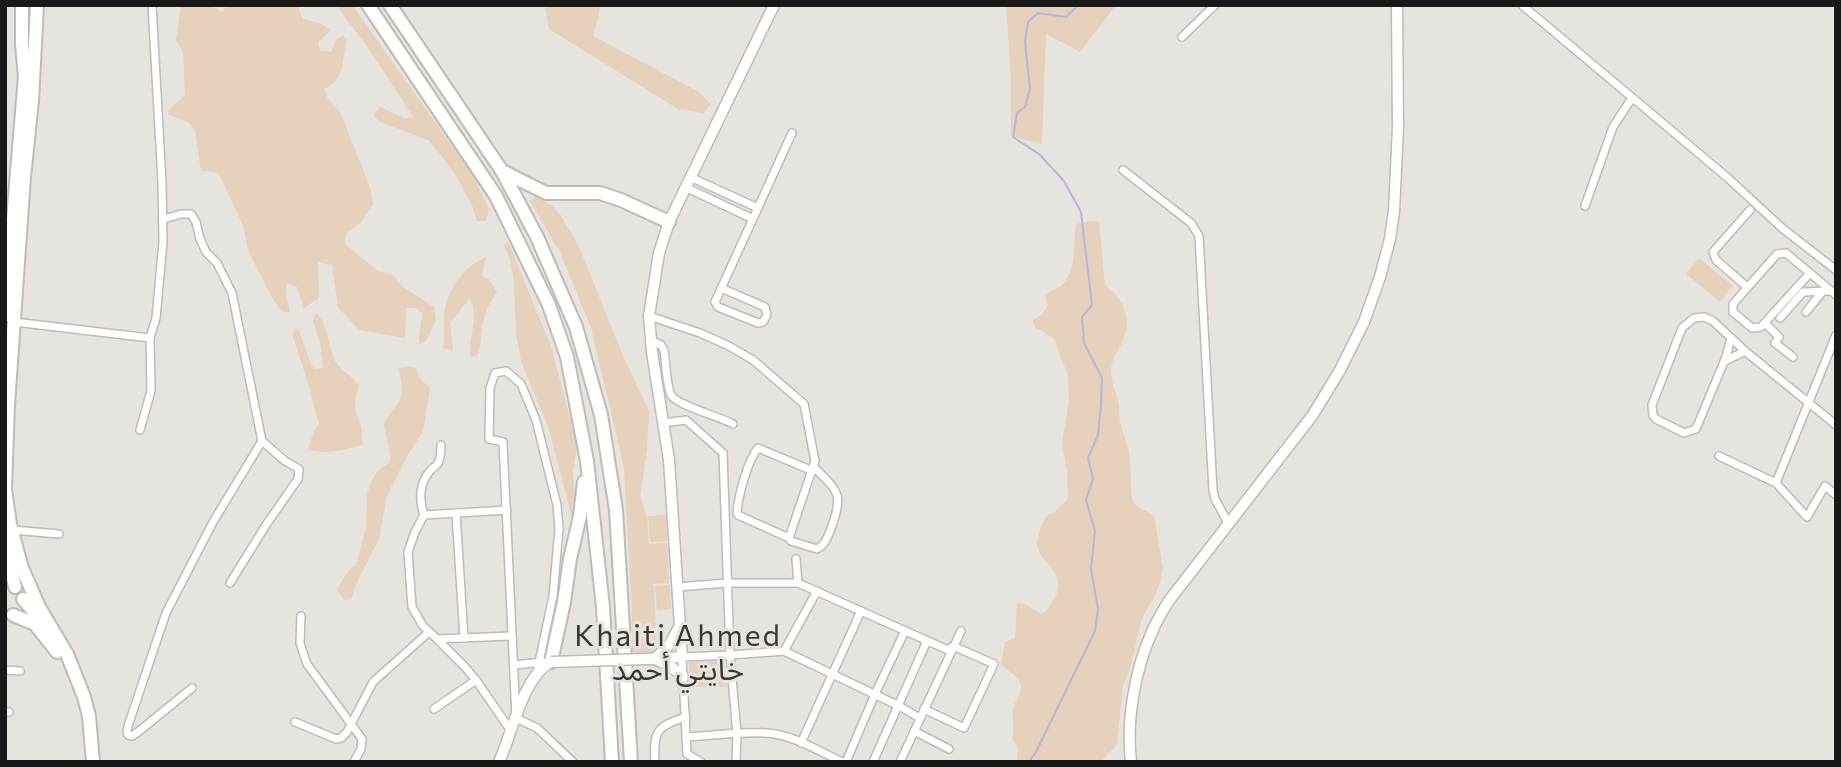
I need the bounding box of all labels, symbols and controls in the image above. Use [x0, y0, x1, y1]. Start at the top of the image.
district label: Khaiti Ahmed خايتي أحمد [574, 615, 782, 693]

